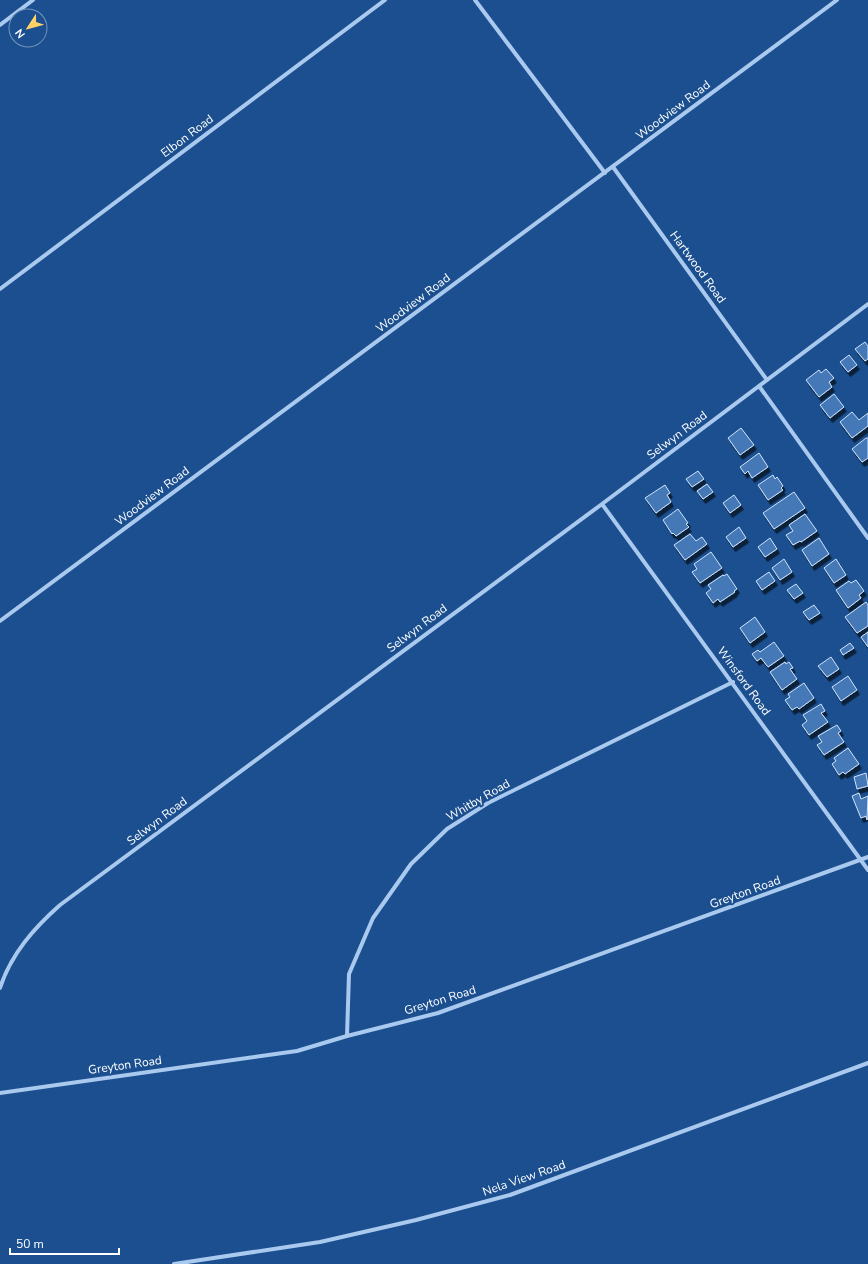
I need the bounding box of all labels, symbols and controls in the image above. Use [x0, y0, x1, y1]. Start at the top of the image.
north arrow [8, 8, 48, 48]
text: N [12, 26, 29, 41]
street label: Woodview Road [633, 77, 713, 143]
street label: Elbon Road [157, 111, 217, 161]
street label: Hartwood Road [666, 228, 730, 306]
street label: Woodview Road [373, 270, 453, 336]
street label: Selwyn Road [644, 407, 710, 463]
street label: Woodview Road [112, 463, 192, 529]
street label: Selwyn Road [384, 600, 450, 656]
street label: Winsford Road [714, 643, 774, 719]
street label: Whitby Road [443, 775, 513, 825]
street label: Selwyn Road [124, 793, 190, 849]
street label: Greyton Road [707, 872, 783, 912]
street label: Greyton Road [402, 982, 478, 1018]
street label: Greyton Road [87, 1052, 163, 1078]
street label: Nela View Road [480, 1156, 568, 1200]
scale bar [10, 1230, 119, 1256]
text: 50 m [16, 1236, 44, 1252]

